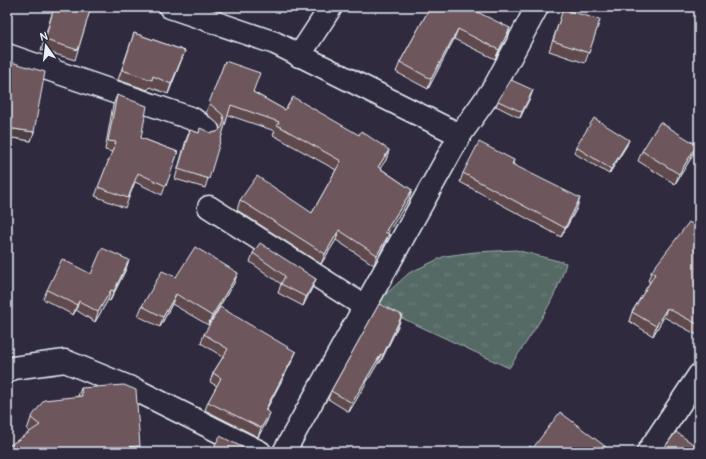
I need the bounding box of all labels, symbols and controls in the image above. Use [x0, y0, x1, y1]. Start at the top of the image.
north arrow [26, 26, 66, 66]
text: N [39, 29, 49, 44]

